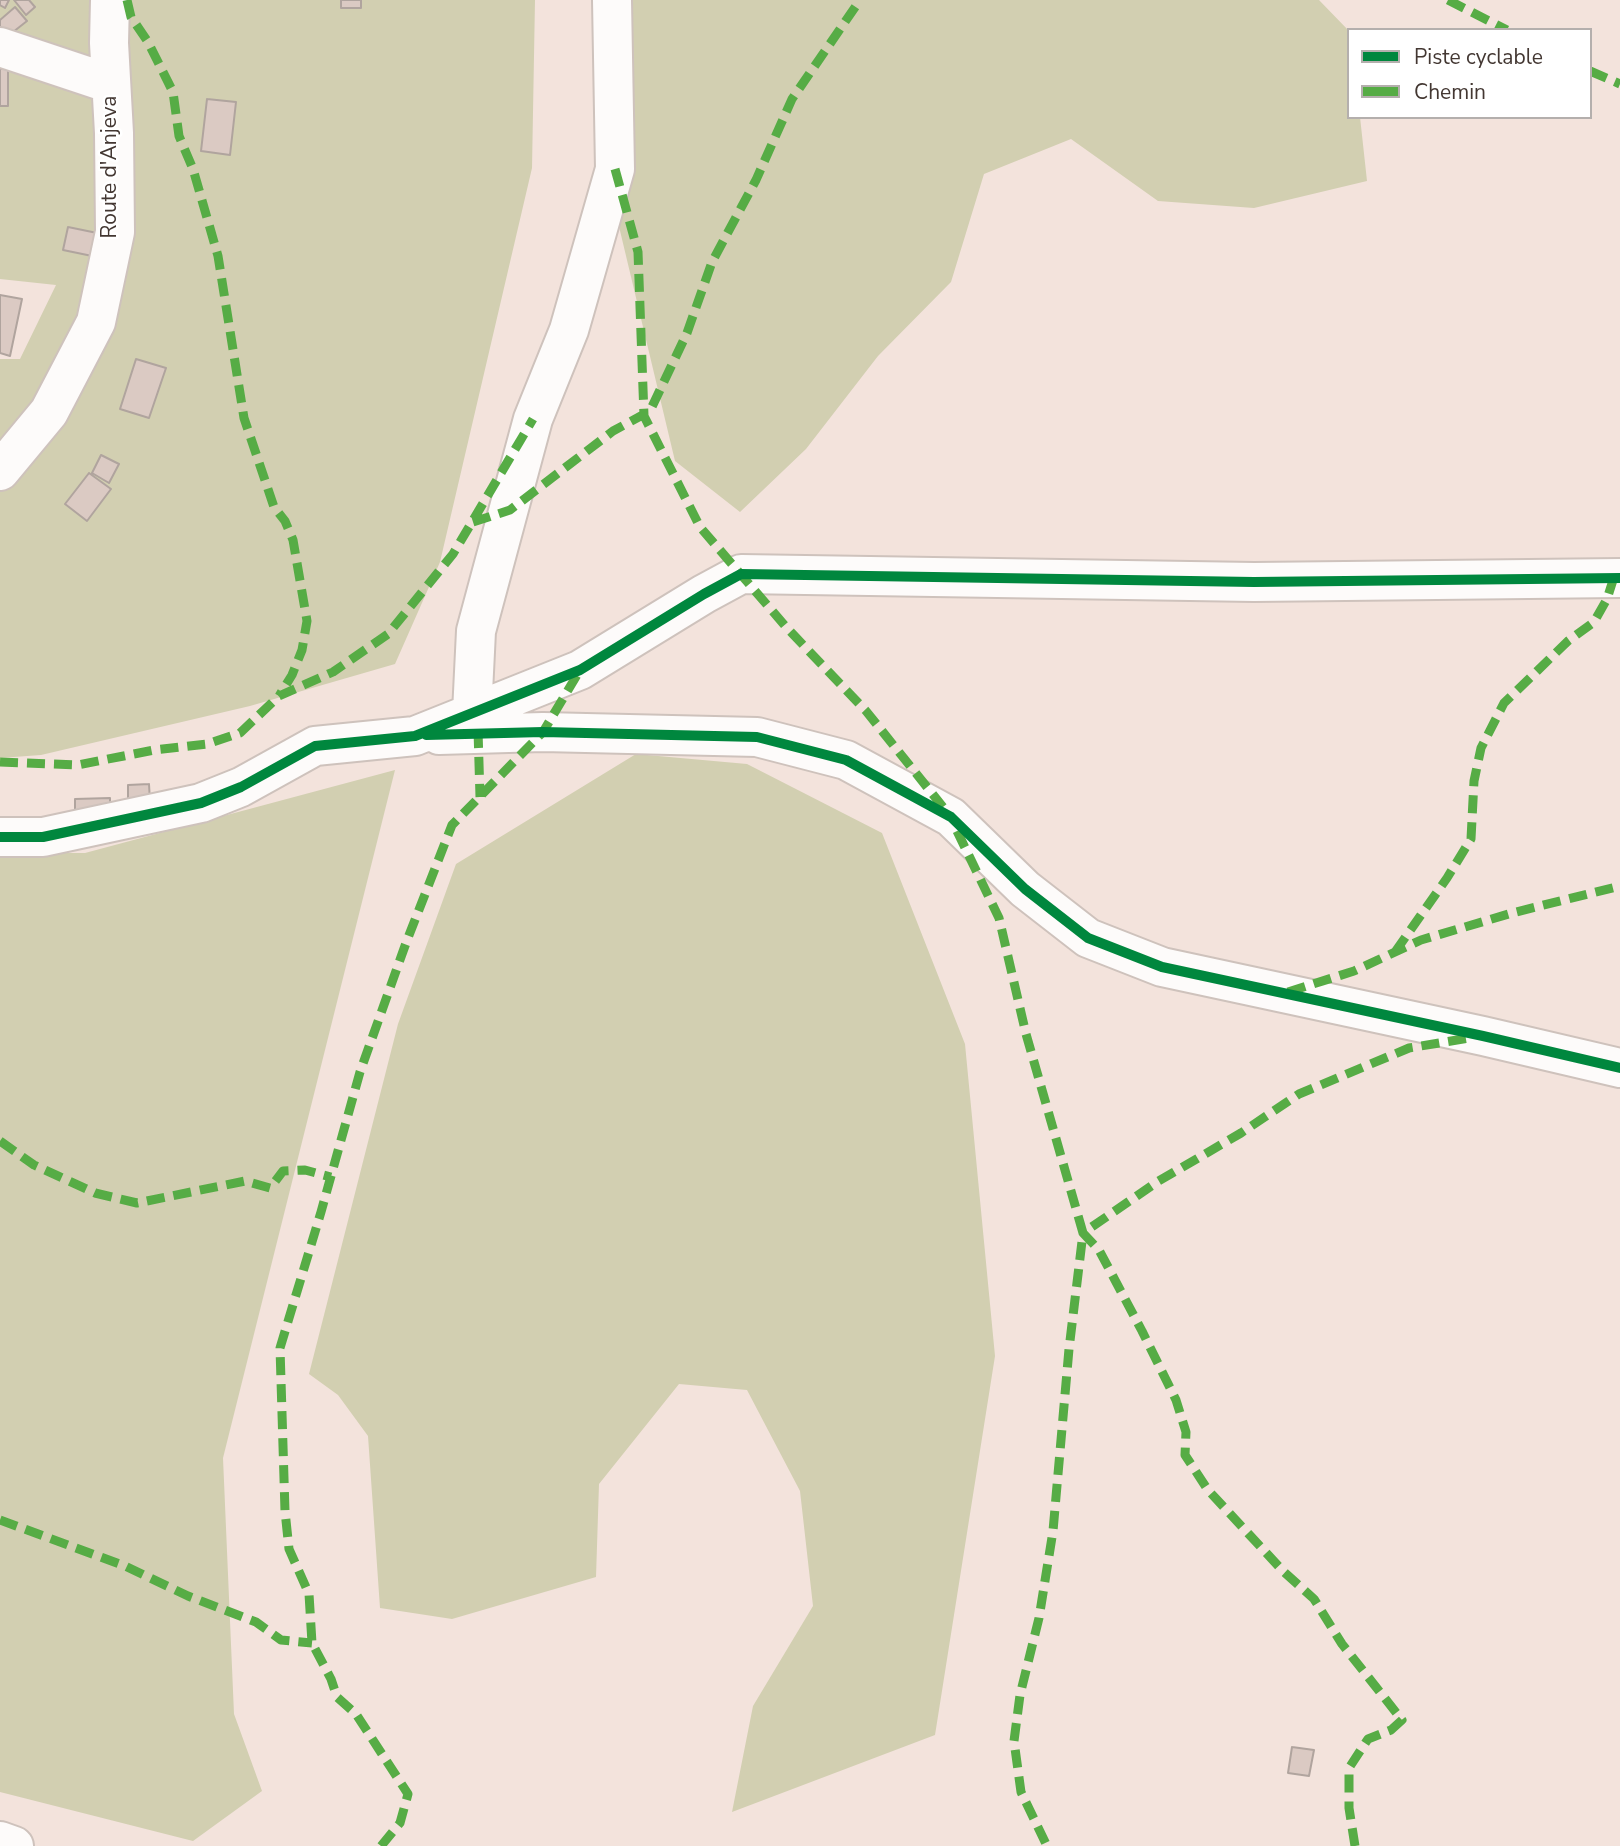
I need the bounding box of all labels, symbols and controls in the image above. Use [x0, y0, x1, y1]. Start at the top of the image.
legend [1347, 28, 1592, 119]
text: Piste cyclable [1414, 43, 1543, 71]
text: Chemin [1414, 78, 1486, 106]
street label: Route d'Anjeva [98, 96, 124, 238]

